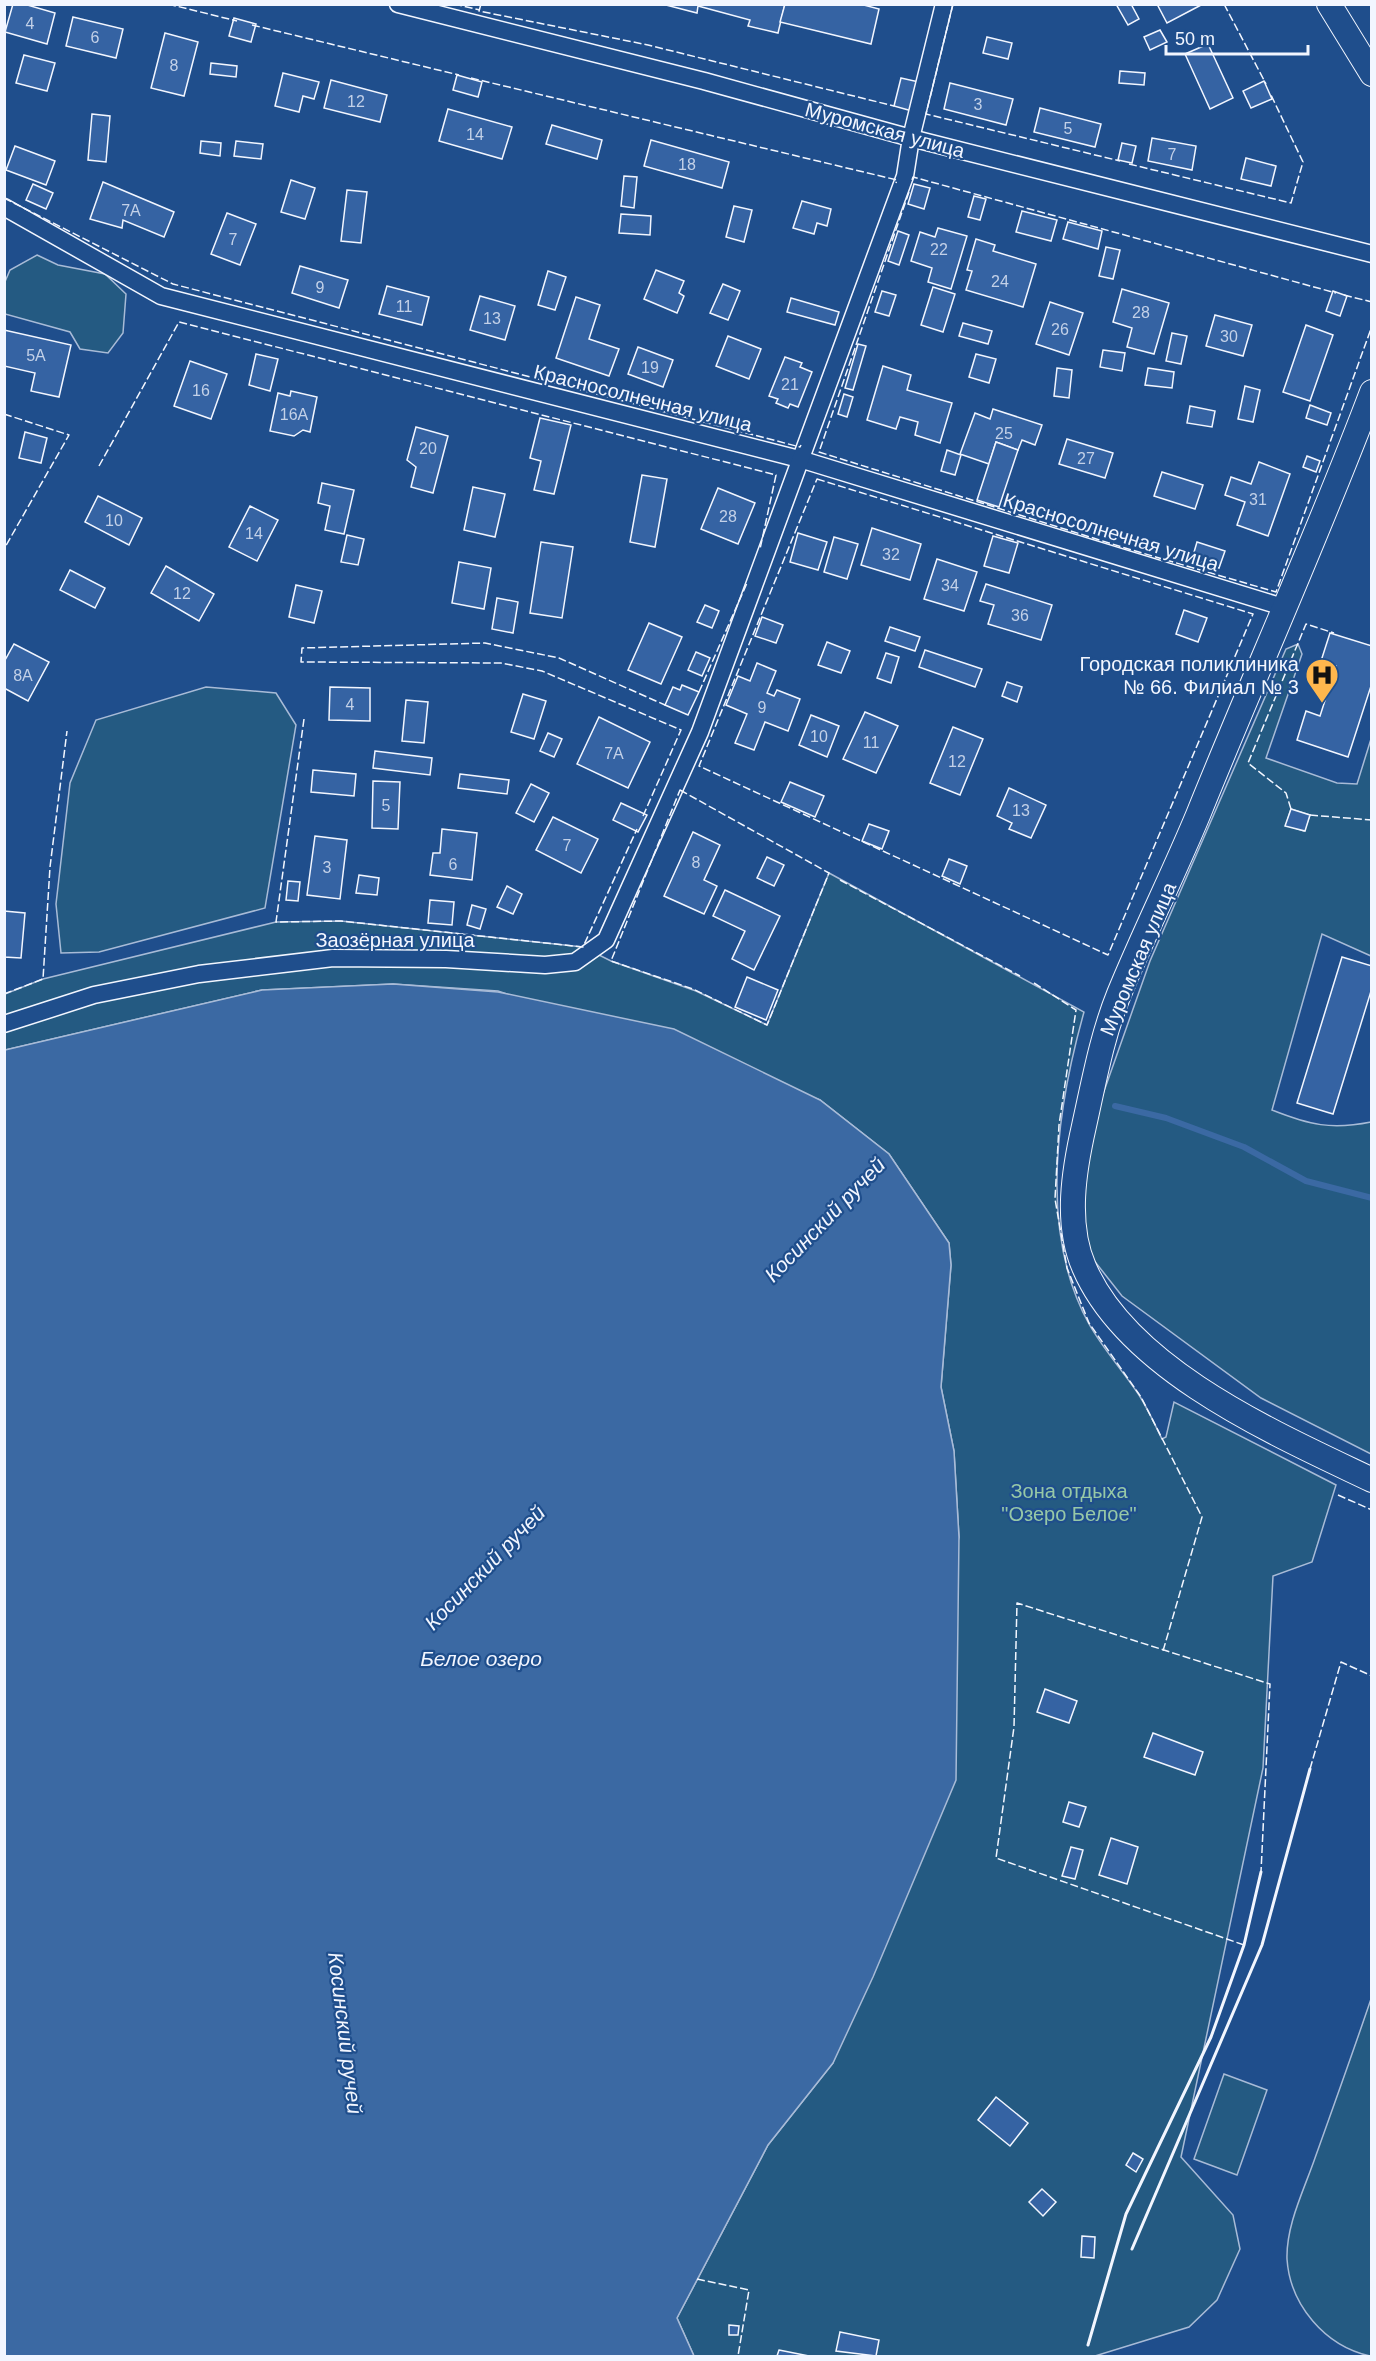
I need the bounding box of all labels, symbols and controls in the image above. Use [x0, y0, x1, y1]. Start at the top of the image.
house number: 4 [26, 15, 35, 32]
scale bar [1166, 18, 1308, 56]
house number: 6 [91, 29, 100, 46]
text: 50 m [1175, 29, 1215, 49]
house number: 8 [170, 57, 179, 74]
house number: 12 [347, 93, 365, 110]
house number: 3 [974, 96, 983, 113]
street label: Муромская улица [803, 98, 968, 162]
house number: 5 [1064, 120, 1073, 137]
house number: 14 [466, 126, 484, 143]
house number: 7 [1168, 146, 1177, 163]
house number: 18 [678, 156, 696, 173]
house number: 7А [121, 202, 141, 219]
house number: 7 [229, 231, 238, 248]
house number: 22 [930, 241, 948, 258]
house number: 24 [991, 273, 1009, 290]
house number: 9 [316, 279, 325, 296]
house number: 11 [396, 298, 412, 315]
house number: 28 [1132, 304, 1150, 321]
house number: 13 [483, 310, 501, 327]
house number: 26 [1051, 321, 1069, 338]
house number: 30 [1220, 328, 1238, 345]
house number: 5А [26, 347, 46, 364]
house number: 19 [641, 359, 659, 376]
street label: Красносолнечная улица [532, 360, 755, 436]
house number: 21 [781, 376, 799, 393]
house number: 16 [192, 382, 210, 399]
house number: 16А [280, 406, 309, 423]
house number: 25 [995, 425, 1013, 442]
house number: 20 [419, 440, 437, 457]
house number: 27 [1077, 450, 1095, 467]
street label: Красносолнечная улица [1001, 489, 1222, 576]
house number: 31 [1249, 491, 1267, 508]
house number: 28 [719, 508, 737, 525]
house number: 10 [105, 512, 123, 529]
house number: 14 [245, 525, 263, 542]
house number: 32 [882, 546, 900, 563]
house number: 34 [941, 577, 959, 594]
house number: 12 [173, 585, 191, 602]
house number: 36 [1011, 607, 1029, 624]
place label: Городская поликлиника № 66. Филиал № 3 [1080, 653, 1300, 698]
hospital icon: Городская поликлиника № 66. Филиал № 3 [1304, 657, 1340, 704]
house number: 8А [13, 667, 33, 684]
house number: 4 [346, 696, 355, 713]
house number: 9 [758, 699, 767, 716]
house number: 10 [810, 728, 828, 745]
house number: 11 [863, 734, 879, 751]
house number: 7А [604, 745, 624, 762]
house number: 12 [948, 753, 966, 770]
house number: 5 [382, 797, 391, 814]
house number: 13 [1012, 802, 1030, 819]
house number: 7 [563, 837, 572, 854]
house number: 8 [692, 854, 701, 871]
house number: 6 [449, 856, 458, 873]
house number: 3 [323, 859, 332, 876]
street label: Муромская улица [1096, 878, 1181, 1039]
street label: Заозёрная улица [315, 929, 475, 951]
water label: Косинский ручей [760, 1153, 890, 1286]
park label: Зона отдыха "Озеро Белое" [1001, 1480, 1137, 1525]
water label: Косинский ручей [420, 1501, 550, 1634]
water label: Белое озеро [420, 1647, 542, 1670]
water label: Косинский ручей [324, 1951, 367, 2116]

